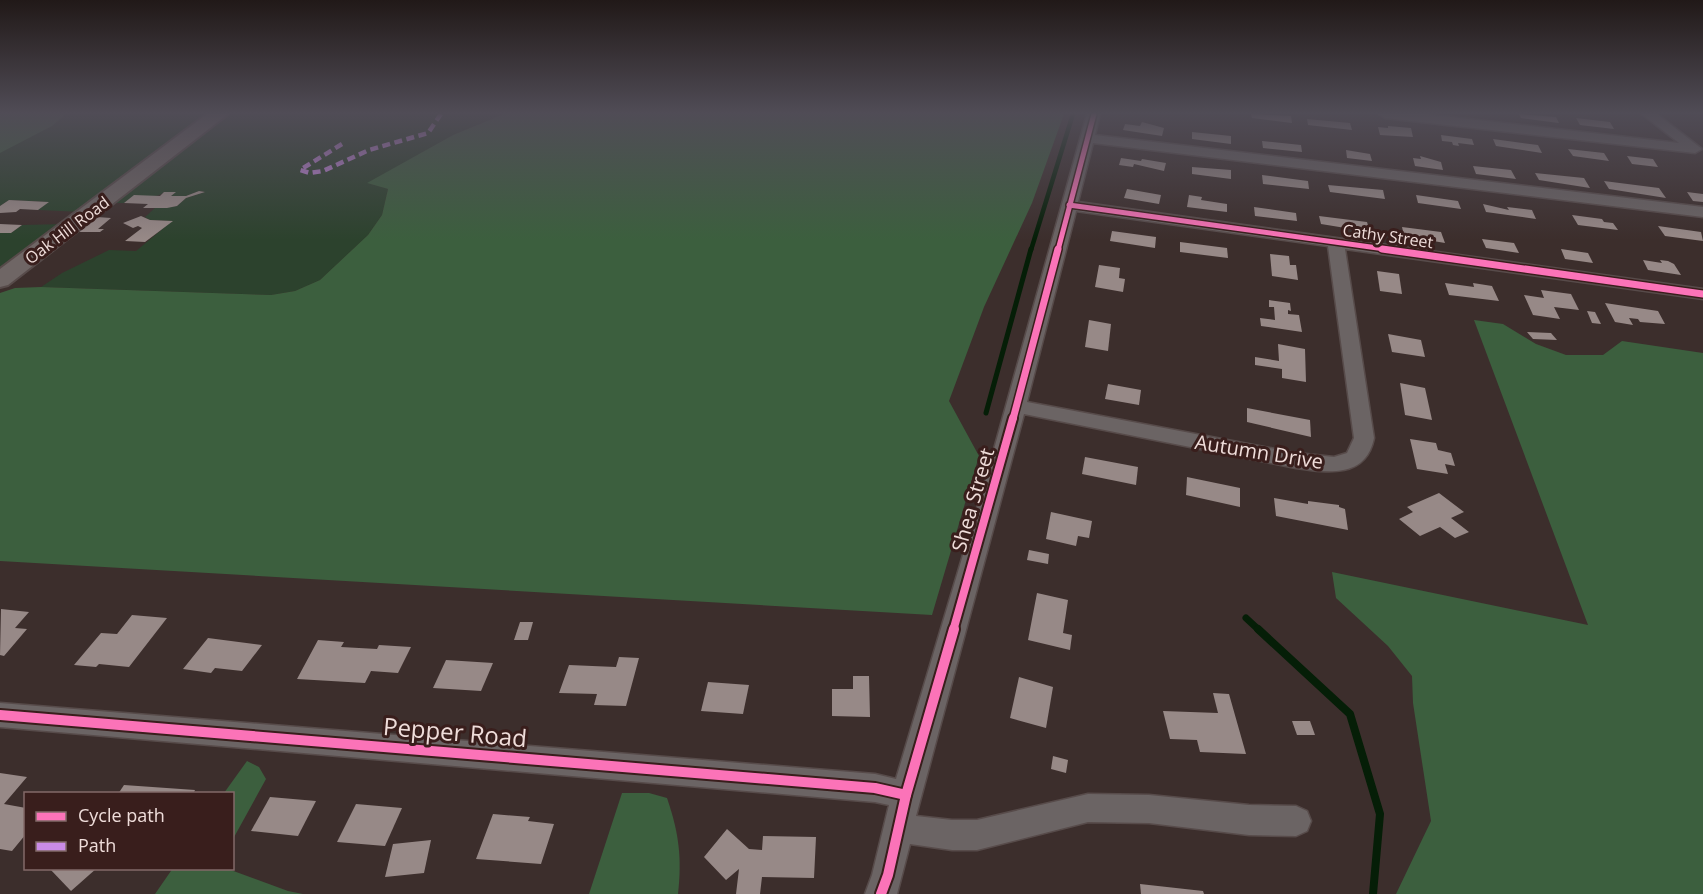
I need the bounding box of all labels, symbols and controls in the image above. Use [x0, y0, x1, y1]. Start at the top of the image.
street label: Oak Hill Road [20, 191, 114, 269]
street label: Cathy Street [1341, 219, 1435, 253]
street label: Autumn Drive [1193, 428, 1325, 475]
street label: Shea Street [945, 445, 1000, 555]
street label: Pepper Road [382, 709, 528, 754]
legend [24, 792, 234, 870]
text: Cycle path [78, 803, 165, 827]
text: Path [78, 833, 116, 857]

